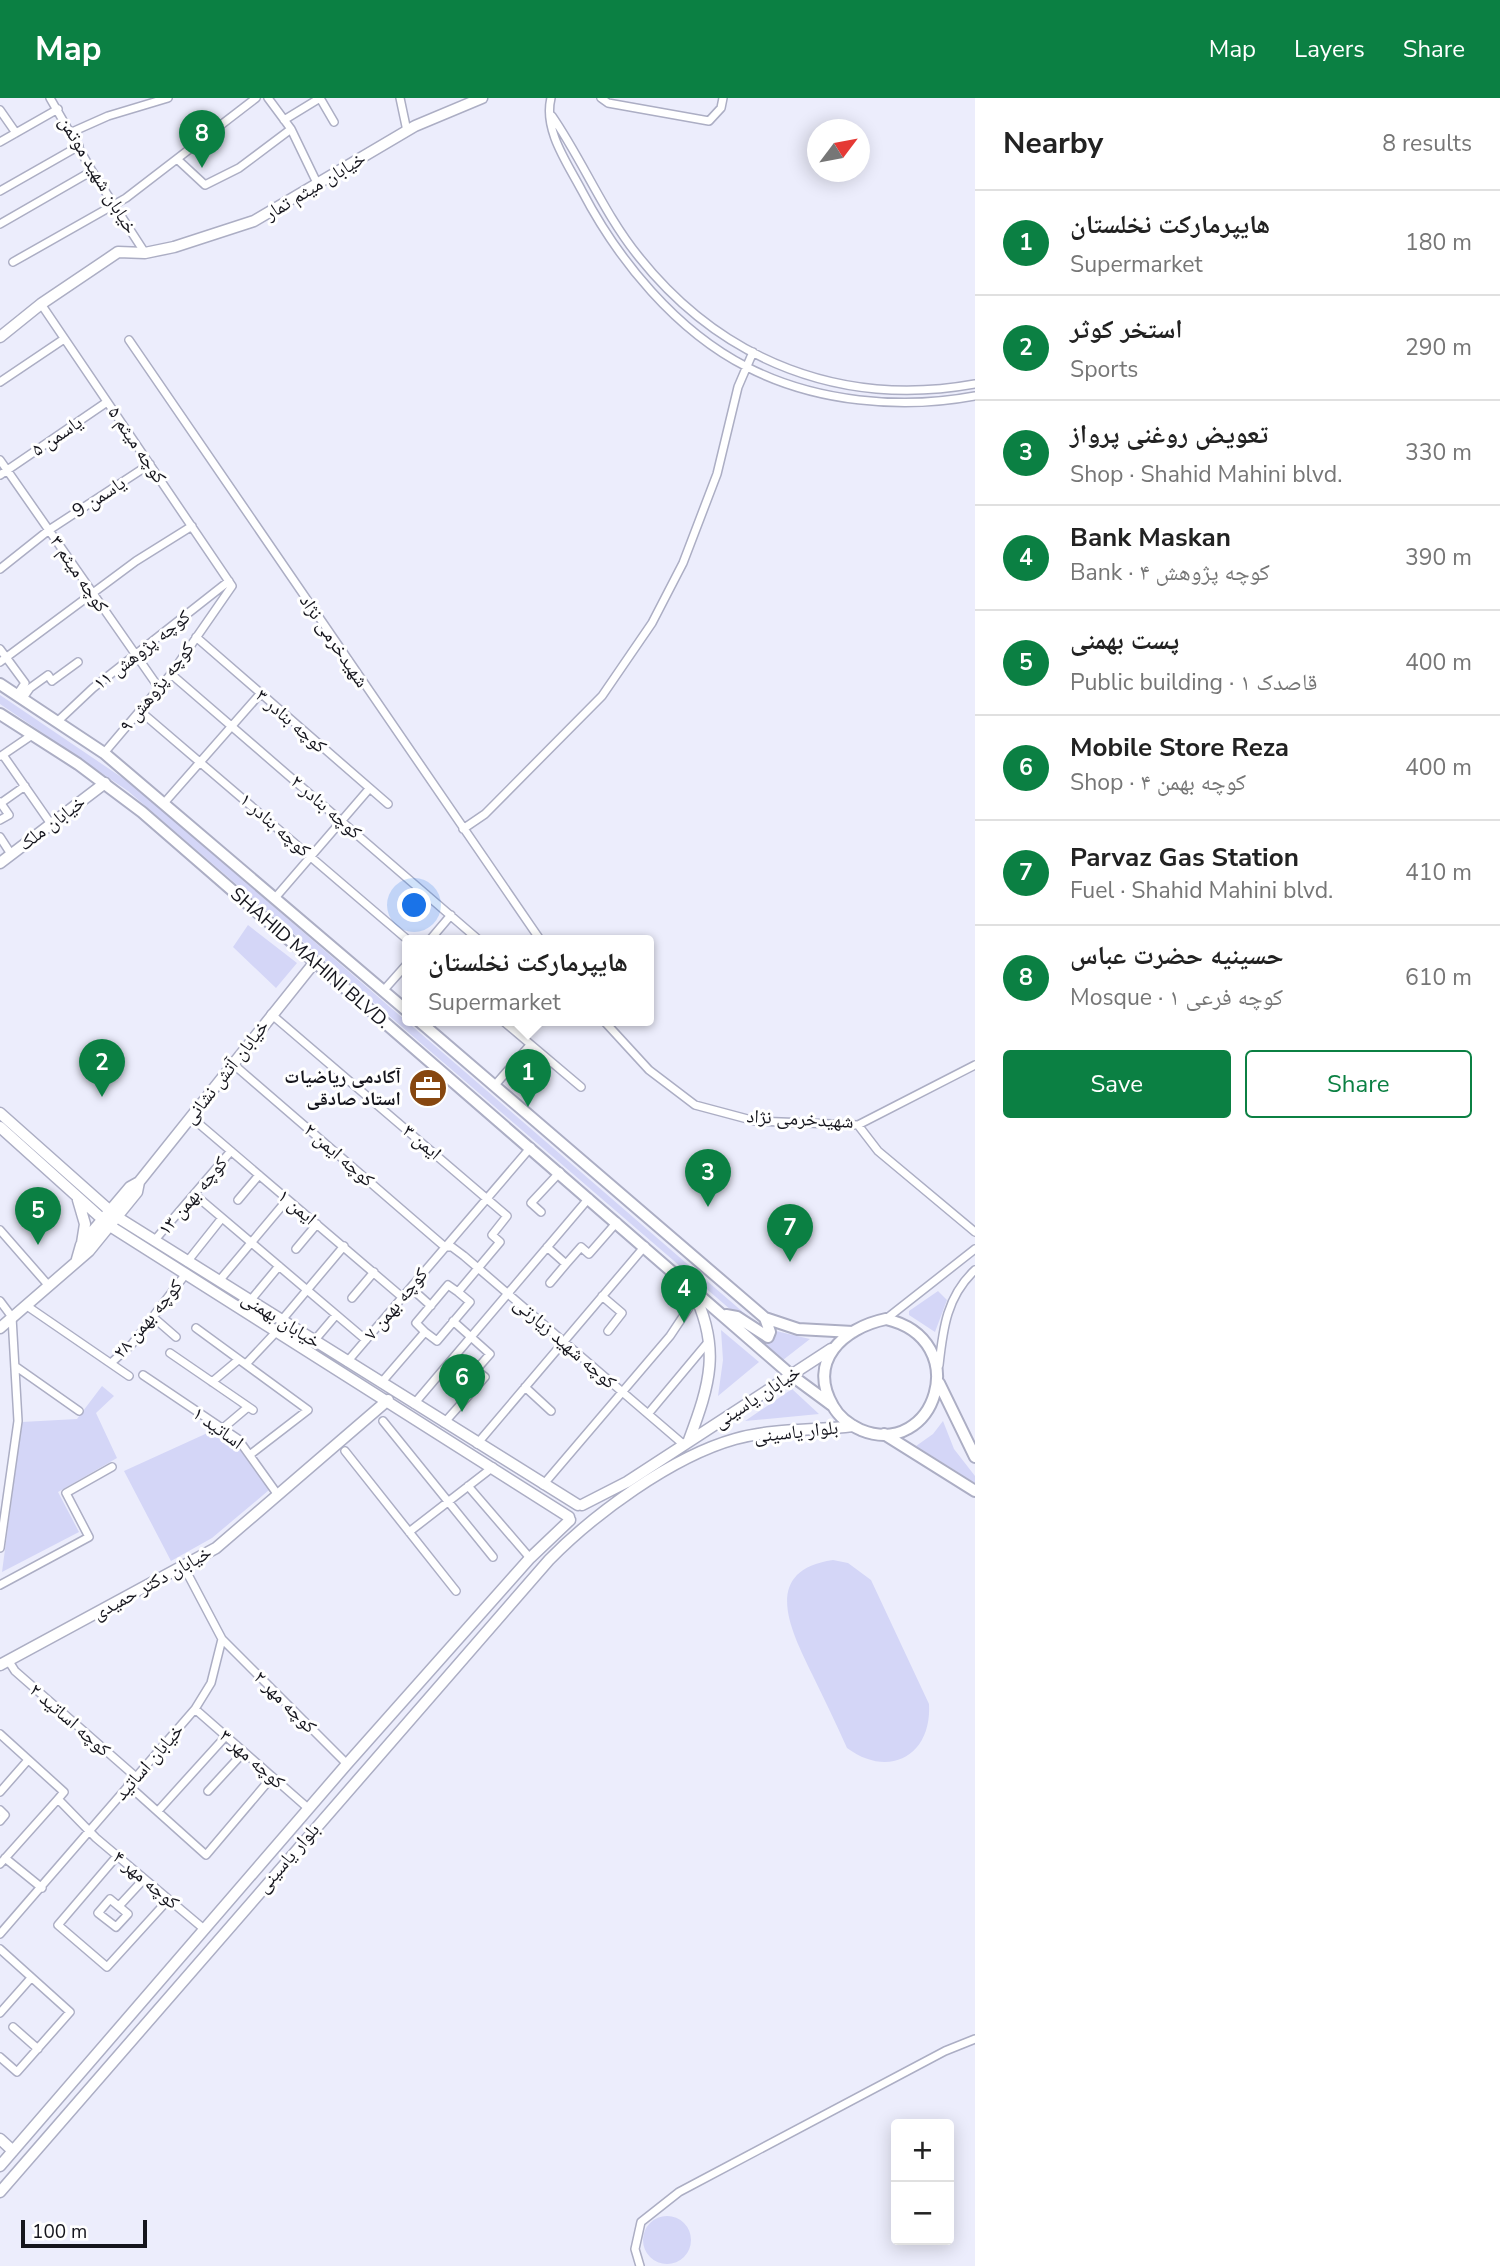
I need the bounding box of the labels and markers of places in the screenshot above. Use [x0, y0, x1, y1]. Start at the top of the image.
pin: 8 [179, 110, 225, 168]
pin: 2 [79, 1039, 125, 1097]
pin: 1 [505, 1049, 551, 1107]
place label: آکادمی ریاضیات استاد صادقی [284, 1064, 402, 1112]
office icon: آکادمی ریاضیات استاد صادقی [407, 1067, 449, 1109]
pin: 3 [685, 1149, 731, 1207]
pin: 5 [15, 1187, 61, 1245]
pin: 7 [767, 1204, 813, 1262]
pin: 4 [661, 1265, 707, 1323]
pin: 6 [439, 1354, 485, 1412]

